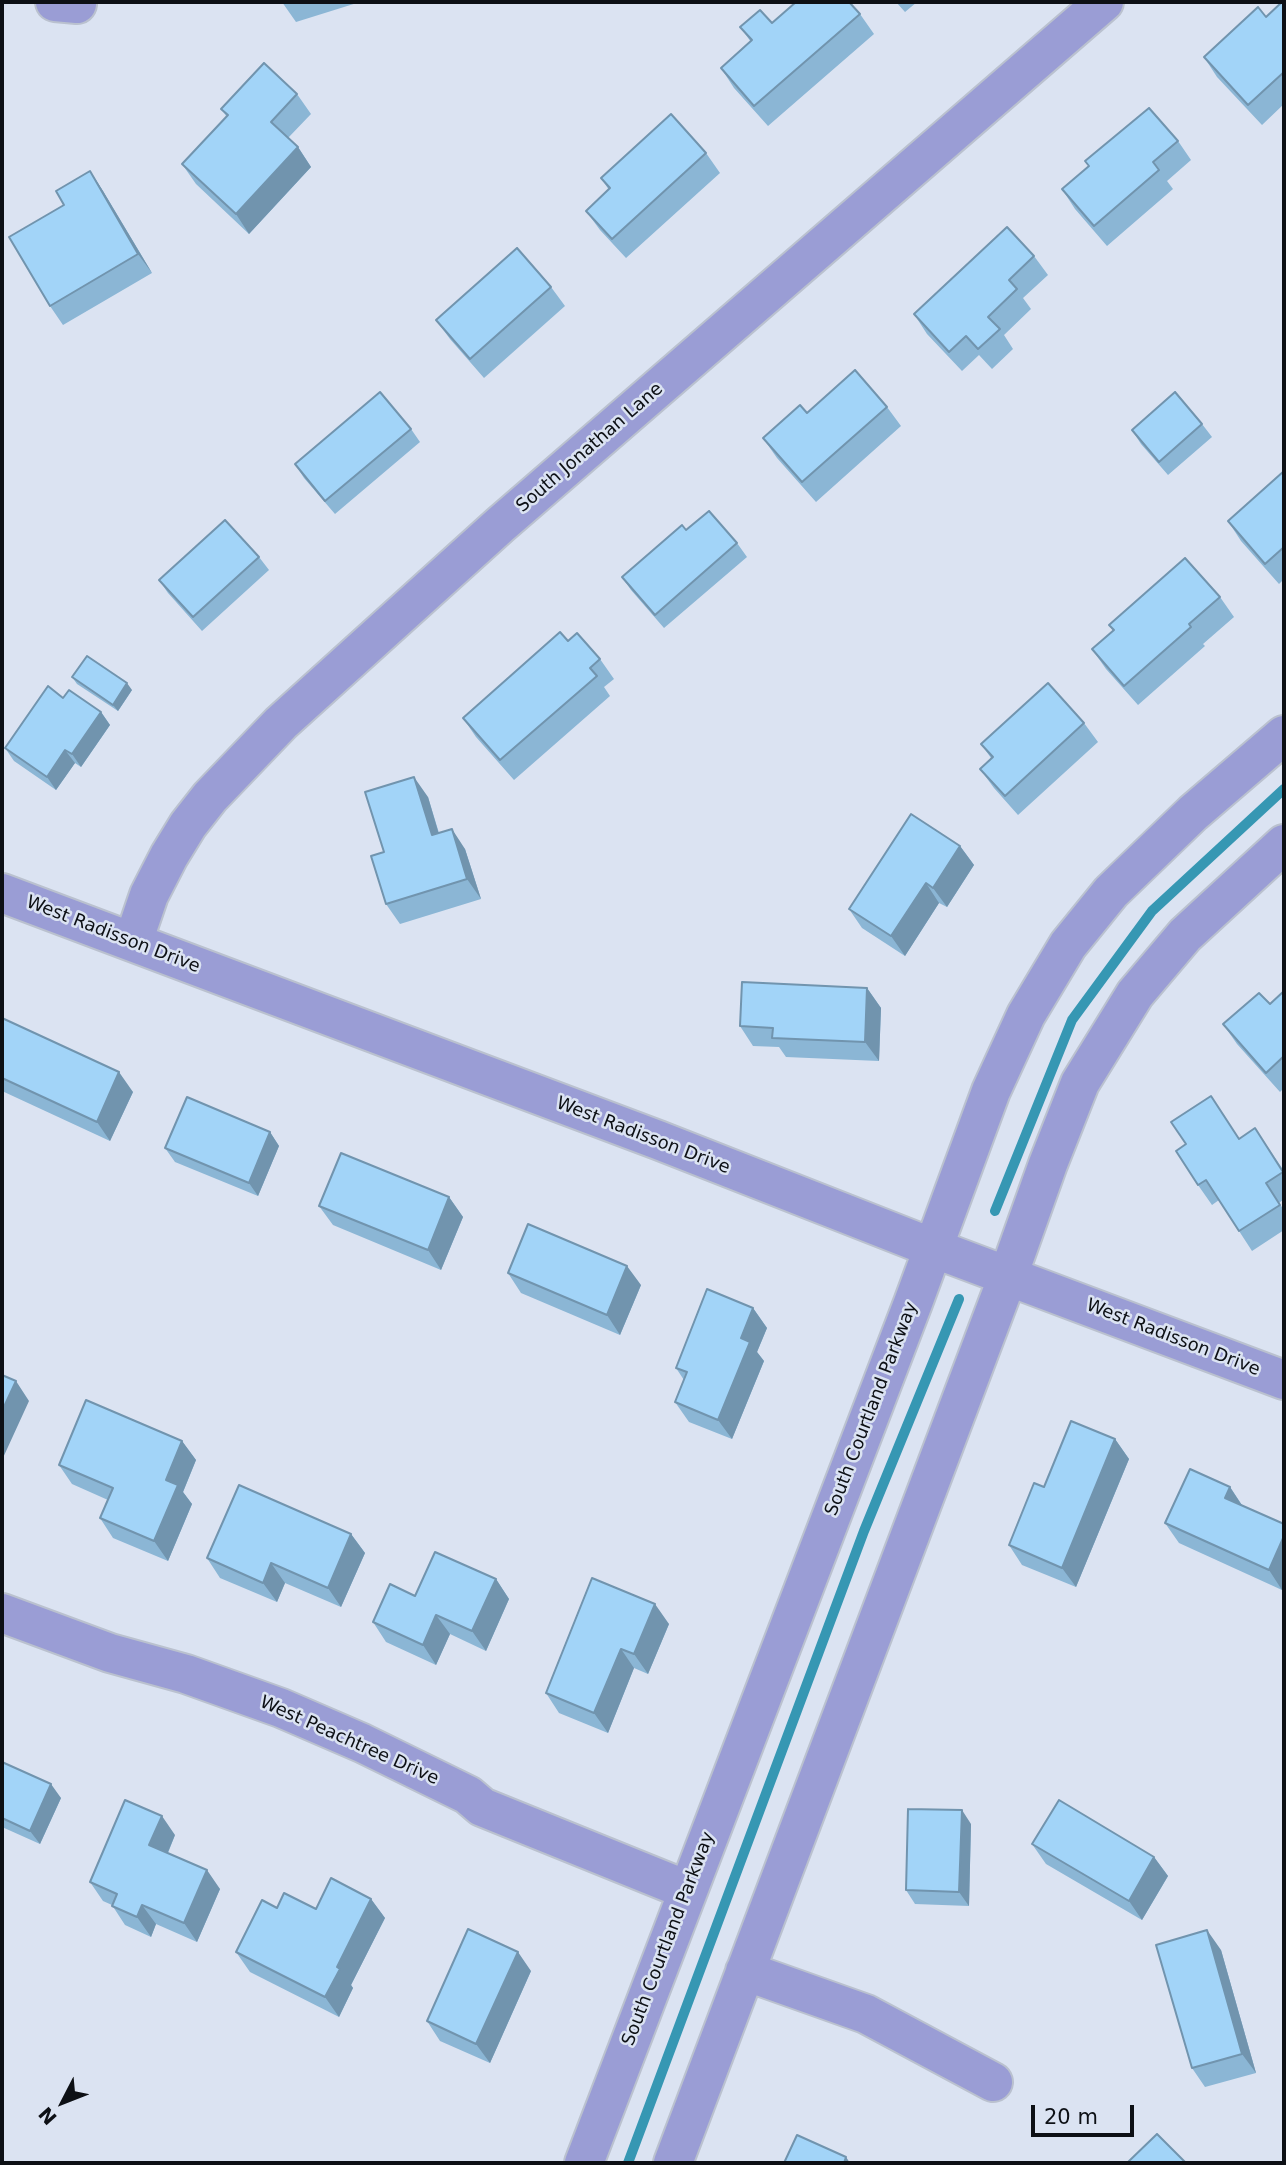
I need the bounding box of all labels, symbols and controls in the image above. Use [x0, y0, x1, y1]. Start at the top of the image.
street label: South Jonathan Lane [512, 379, 668, 517]
street label: West Radisson Drive [23, 892, 203, 978]
street label: West Radisson Drive [553, 1093, 733, 1179]
street label: West Radisson Drive [1083, 1295, 1263, 1381]
street label: South Courtland Parkway [821, 1299, 923, 1519]
street label: West Peachtree Drive [256, 1692, 442, 1790]
street label: South Courtland Parkway [618, 1829, 720, 2049]
north arrow [28, 2067, 98, 2137]
scale bar [1034, 2092, 1137, 2136]
text: N [34, 2103, 61, 2129]
text: 20 m [1044, 2105, 1098, 2129]

